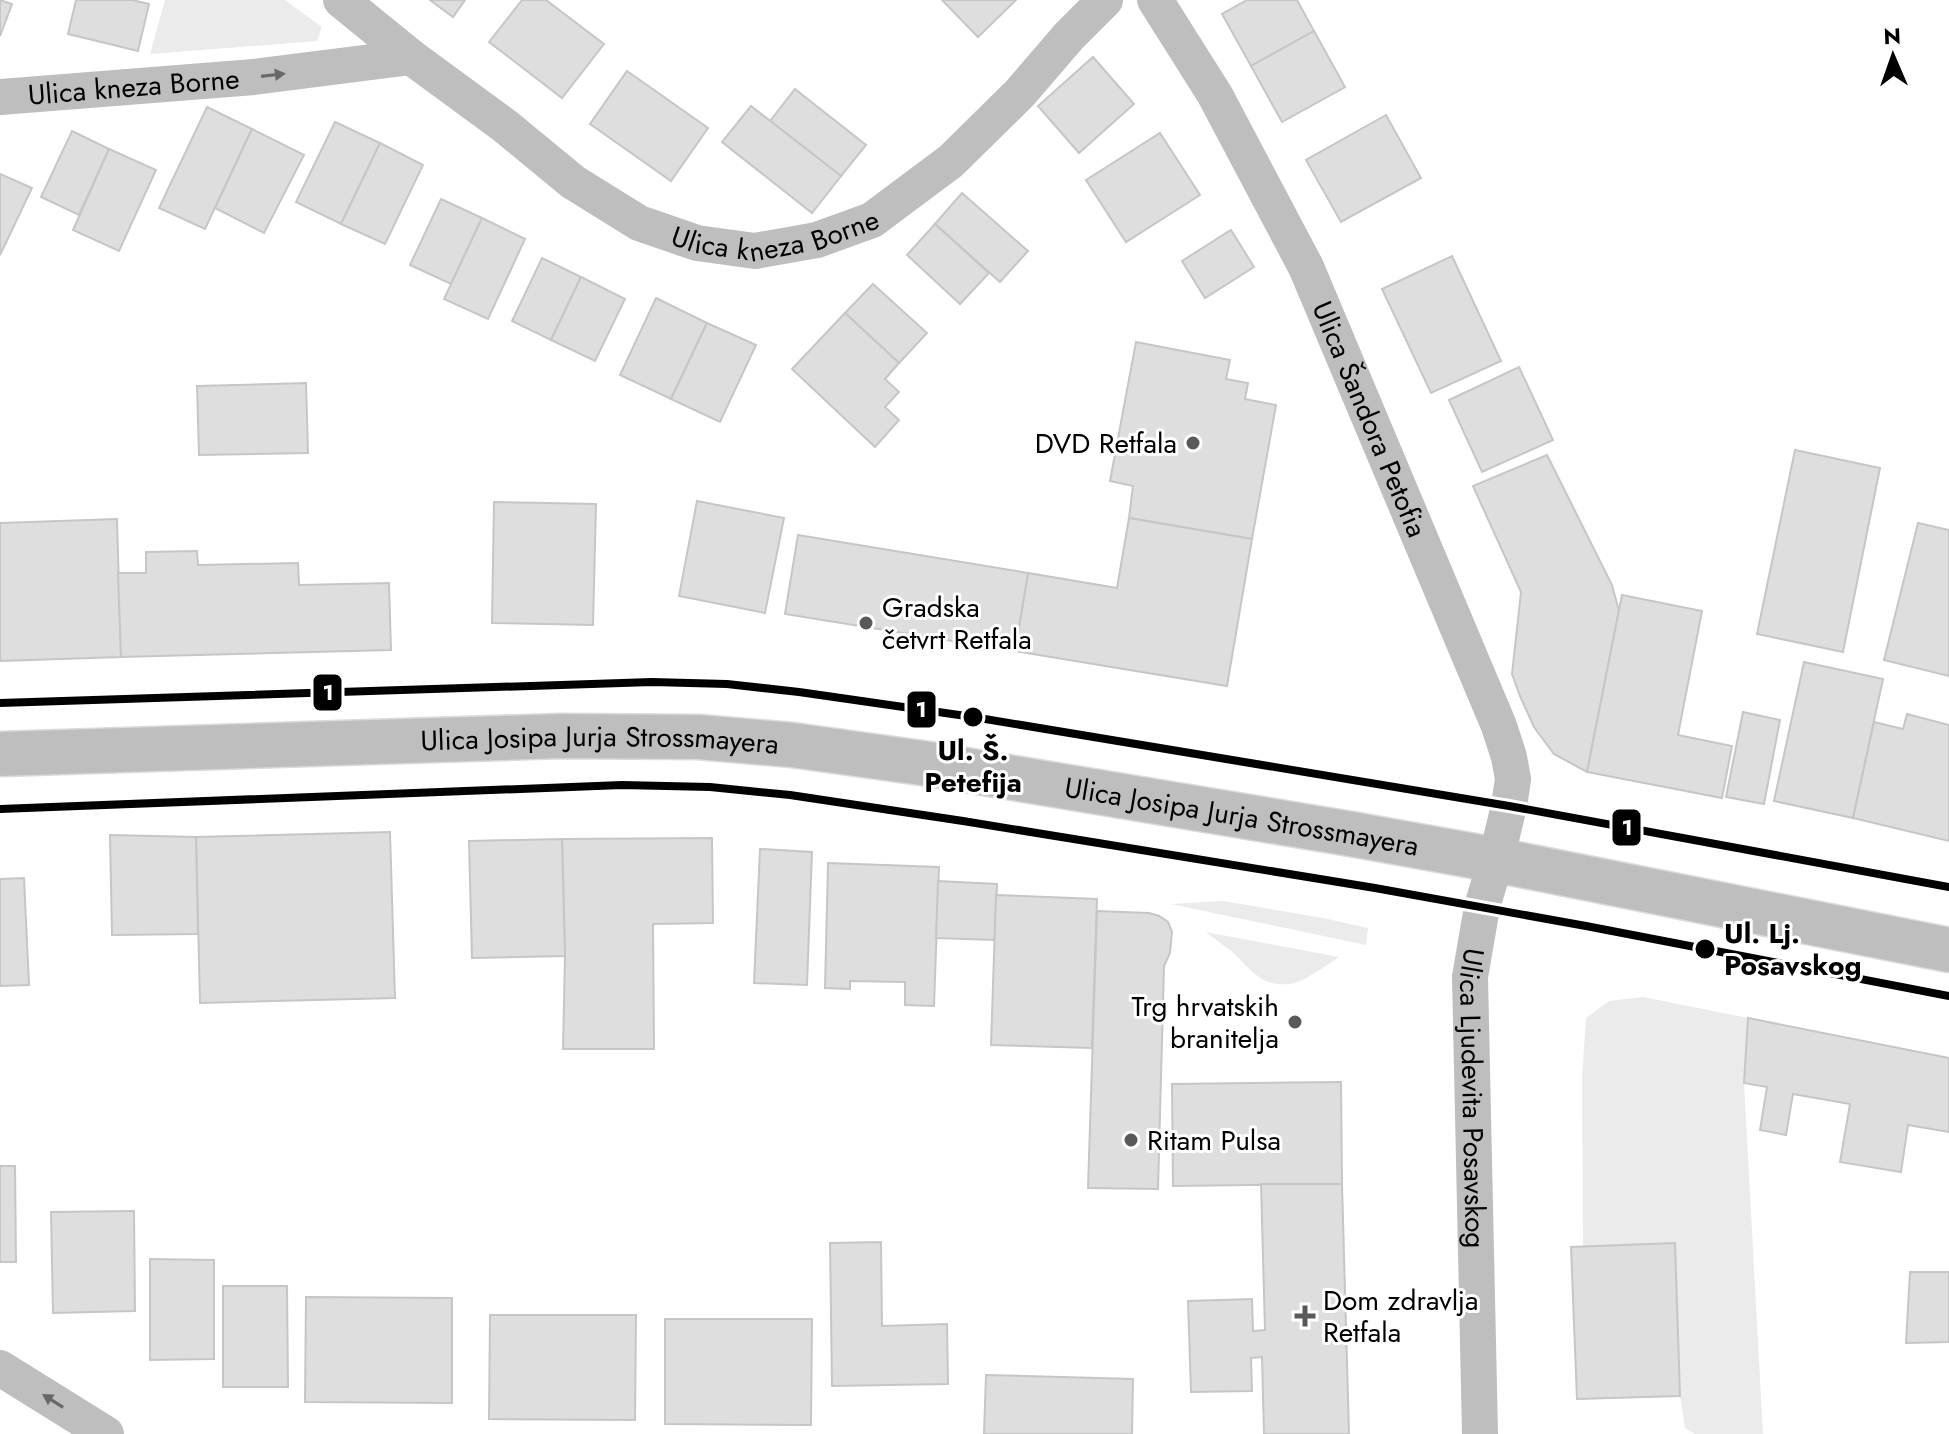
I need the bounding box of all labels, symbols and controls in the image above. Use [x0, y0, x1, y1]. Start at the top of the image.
north arrow [1853, 16, 1933, 96]
text: N [1883, 20, 1902, 52]
street label: Ulica kneza Borne [26, 58, 241, 115]
one-way arrow [261, 68, 286, 81]
street label: Ulica kneza Borne [666, 199, 885, 272]
street label: Ulica Šandora Petofia [1302, 295, 1438, 543]
place label: DVD Retfala [1035, 423, 1177, 464]
marker: DVD Retfala [1184, 434, 1202, 452]
place label: Gradska četvrt Retfala [882, 587, 1032, 660]
marker: Gradska četvrt Retfala [857, 614, 875, 632]
line badge: 1 [312, 673, 343, 712]
text: 1 [322, 676, 334, 708]
line badge: 1 [906, 690, 937, 729]
text: 1 [915, 693, 927, 725]
marker: Ul. Š. Petefija [961, 705, 985, 729]
street label: Ulica Josipa Jurja Strossmayera [420, 715, 780, 764]
place label: Ul. Š. Petefija [924, 730, 1022, 803]
street label: Ulica Josipa Jurja Strossmayera [1062, 766, 1422, 866]
line badge: 1 [1611, 808, 1642, 847]
text: 1 [1621, 811, 1633, 843]
place label: Ul. Lj. Posavskog [1724, 913, 1862, 986]
marker: Ul. Lj. Posavskog [1693, 937, 1717, 961]
street label: Ulica Ljudevita Posavskog [1449, 945, 1496, 1249]
place label: Trg hrvatskih branitelja [1131, 986, 1279, 1059]
marker: Trg hrvatskih branitelja [1286, 1013, 1304, 1031]
place label: Ritam Pulsa [1147, 1120, 1281, 1161]
marker: Ritam Pulsa [1122, 1131, 1140, 1149]
place label: Dom zdravlja Retfala [1323, 1280, 1479, 1353]
marker: Dom zdravlja Retfala [1294, 1305, 1316, 1327]
one-way arrow [42, 1394, 64, 1408]

